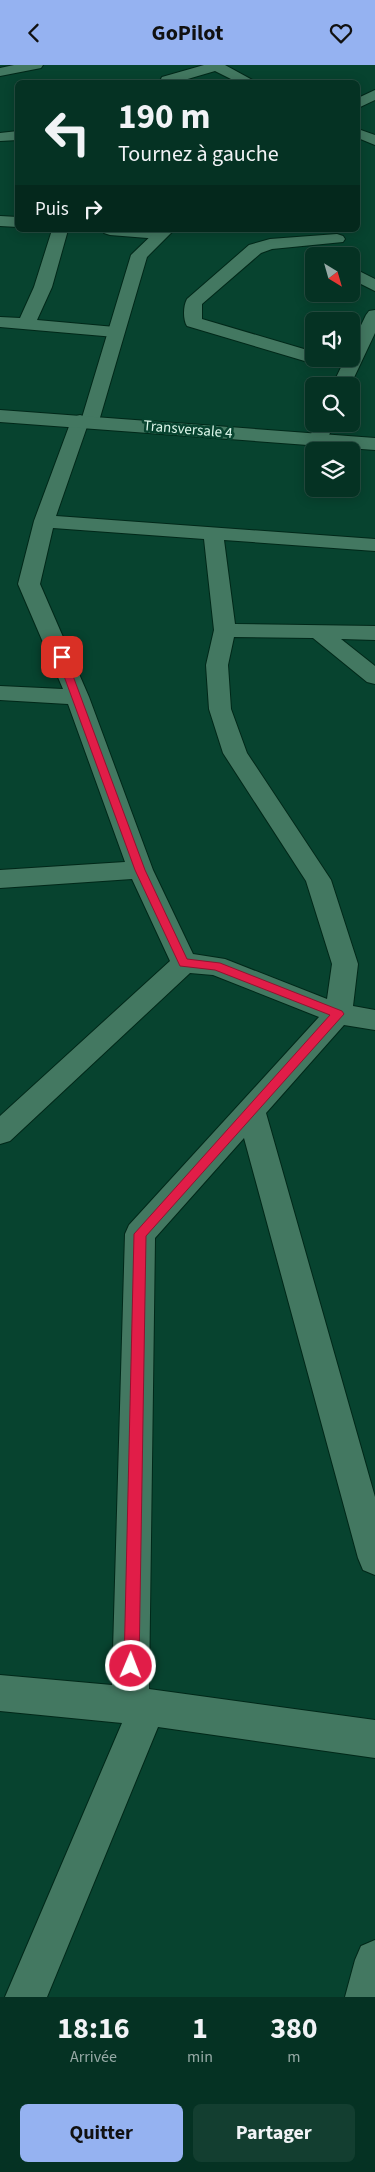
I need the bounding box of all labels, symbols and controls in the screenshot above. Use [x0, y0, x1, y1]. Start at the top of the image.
text: GoPilot [152, 17, 223, 49]
icon: back [20, 19, 48, 47]
icon: heart [327, 19, 355, 47]
text: 190 m [118, 92, 210, 142]
icon: left [35, 100, 100, 165]
text: Tournez à gauche [118, 138, 279, 170]
icon: right [79, 195, 107, 223]
text: Puis [35, 196, 69, 223]
north arrow [305, 247, 360, 303]
map controls [305, 247, 360, 497]
button: sound [305, 312, 360, 367]
button: search [305, 377, 360, 432]
street label: Transversale 4 [143, 415, 234, 444]
button: layers [305, 442, 360, 497]
pin [41, 636, 83, 678]
icon: arrive [48, 643, 76, 671]
position arrow [104, 1639, 156, 1691]
text: 18:16 [57, 2007, 130, 2050]
text: 1 [192, 2007, 208, 2050]
text: 380 [270, 2007, 318, 2050]
text: Arrivée [70, 2046, 117, 2068]
text: min [187, 2046, 213, 2068]
text: m [287, 2046, 301, 2068]
button: Quitter [20, 2104, 183, 2162]
button: Partager [193, 2104, 355, 2162]

